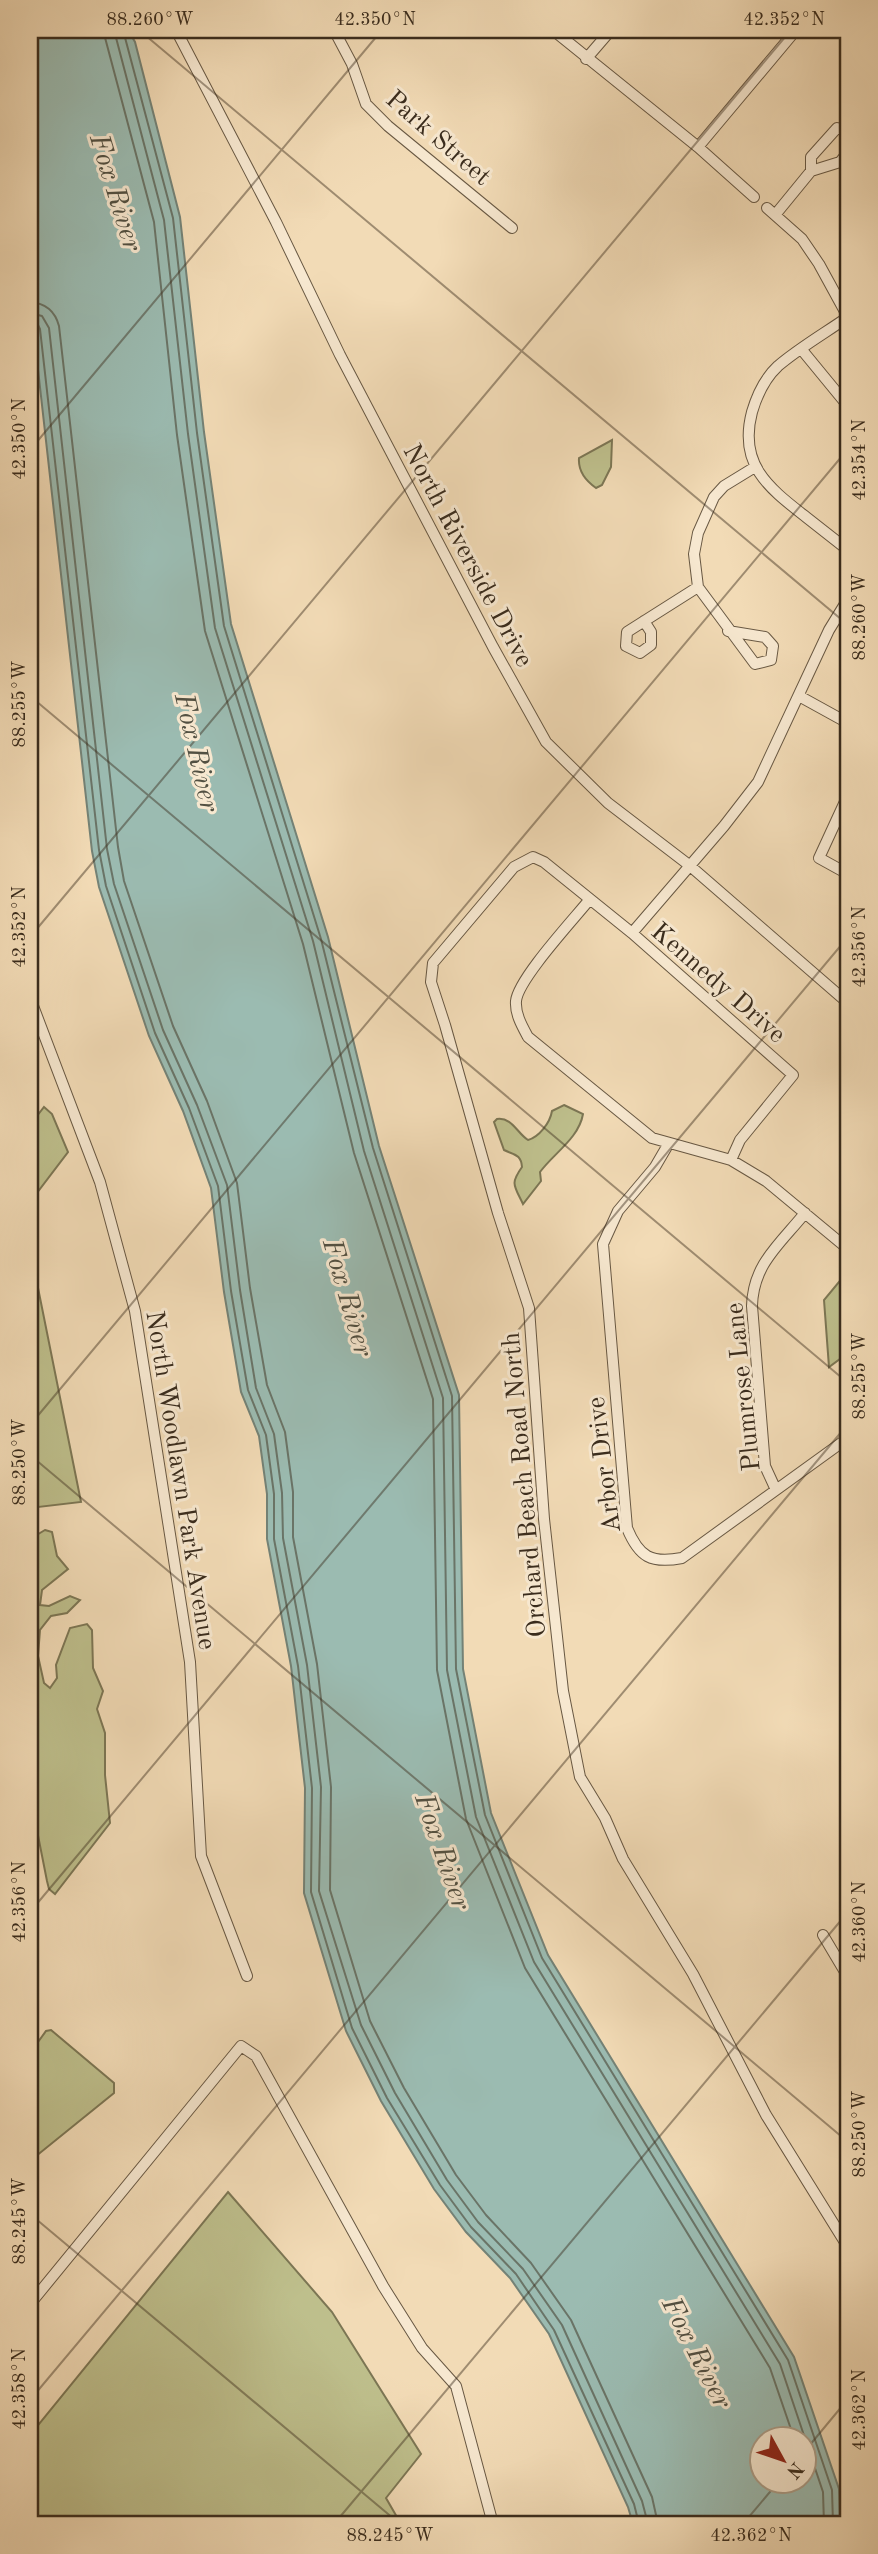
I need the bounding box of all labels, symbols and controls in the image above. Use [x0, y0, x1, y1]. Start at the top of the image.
text: 88.260°W [107, 11, 193, 29]
text: 42.350°N [334, 11, 416, 29]
text: 42.352°N [743, 11, 825, 29]
street label: Park Street [380, 86, 495, 191]
water label: Fox River [83, 130, 146, 256]
text: 42.350°N [11, 398, 29, 480]
text: 42.354°N [851, 419, 869, 501]
street label: North Riverside Drive [397, 440, 537, 672]
text: 88.260°W [851, 574, 869, 660]
text: 88.255°W [11, 661, 29, 747]
water label: Fox River [168, 690, 223, 816]
text: 42.352°N [11, 886, 29, 968]
text: 42.356°N [851, 906, 869, 988]
street label: Kennedy Drive [645, 918, 790, 1049]
water label: Fox River [316, 1235, 377, 1361]
street label: Plumrose Lane [722, 1301, 766, 1472]
street label: North Woodlawn Park Avenue [140, 1309, 220, 1652]
street label: Orchard Beach Road North [499, 1331, 551, 1638]
text: 88.255°W [851, 1333, 869, 1419]
street label: Arbor Drive [584, 1395, 626, 1534]
text: 88.250°W [11, 1419, 29, 1505]
water label: Fox River [408, 1789, 474, 1915]
text: 42.356°N [11, 1861, 29, 1943]
text: 42.360°N [851, 1881, 869, 1963]
text: 88.250°W [851, 2091, 869, 2177]
text: 88.245°W [11, 2178, 29, 2264]
water label: Fox River [655, 2292, 736, 2415]
text: 42.358°N [11, 2348, 29, 2430]
text: 42.362°N [851, 2369, 869, 2451]
north arrow [748, 2424, 818, 2494]
text: N [782, 2458, 806, 2481]
text: 88.245°W [347, 2527, 433, 2545]
text: 42.362°N [710, 2527, 792, 2545]

